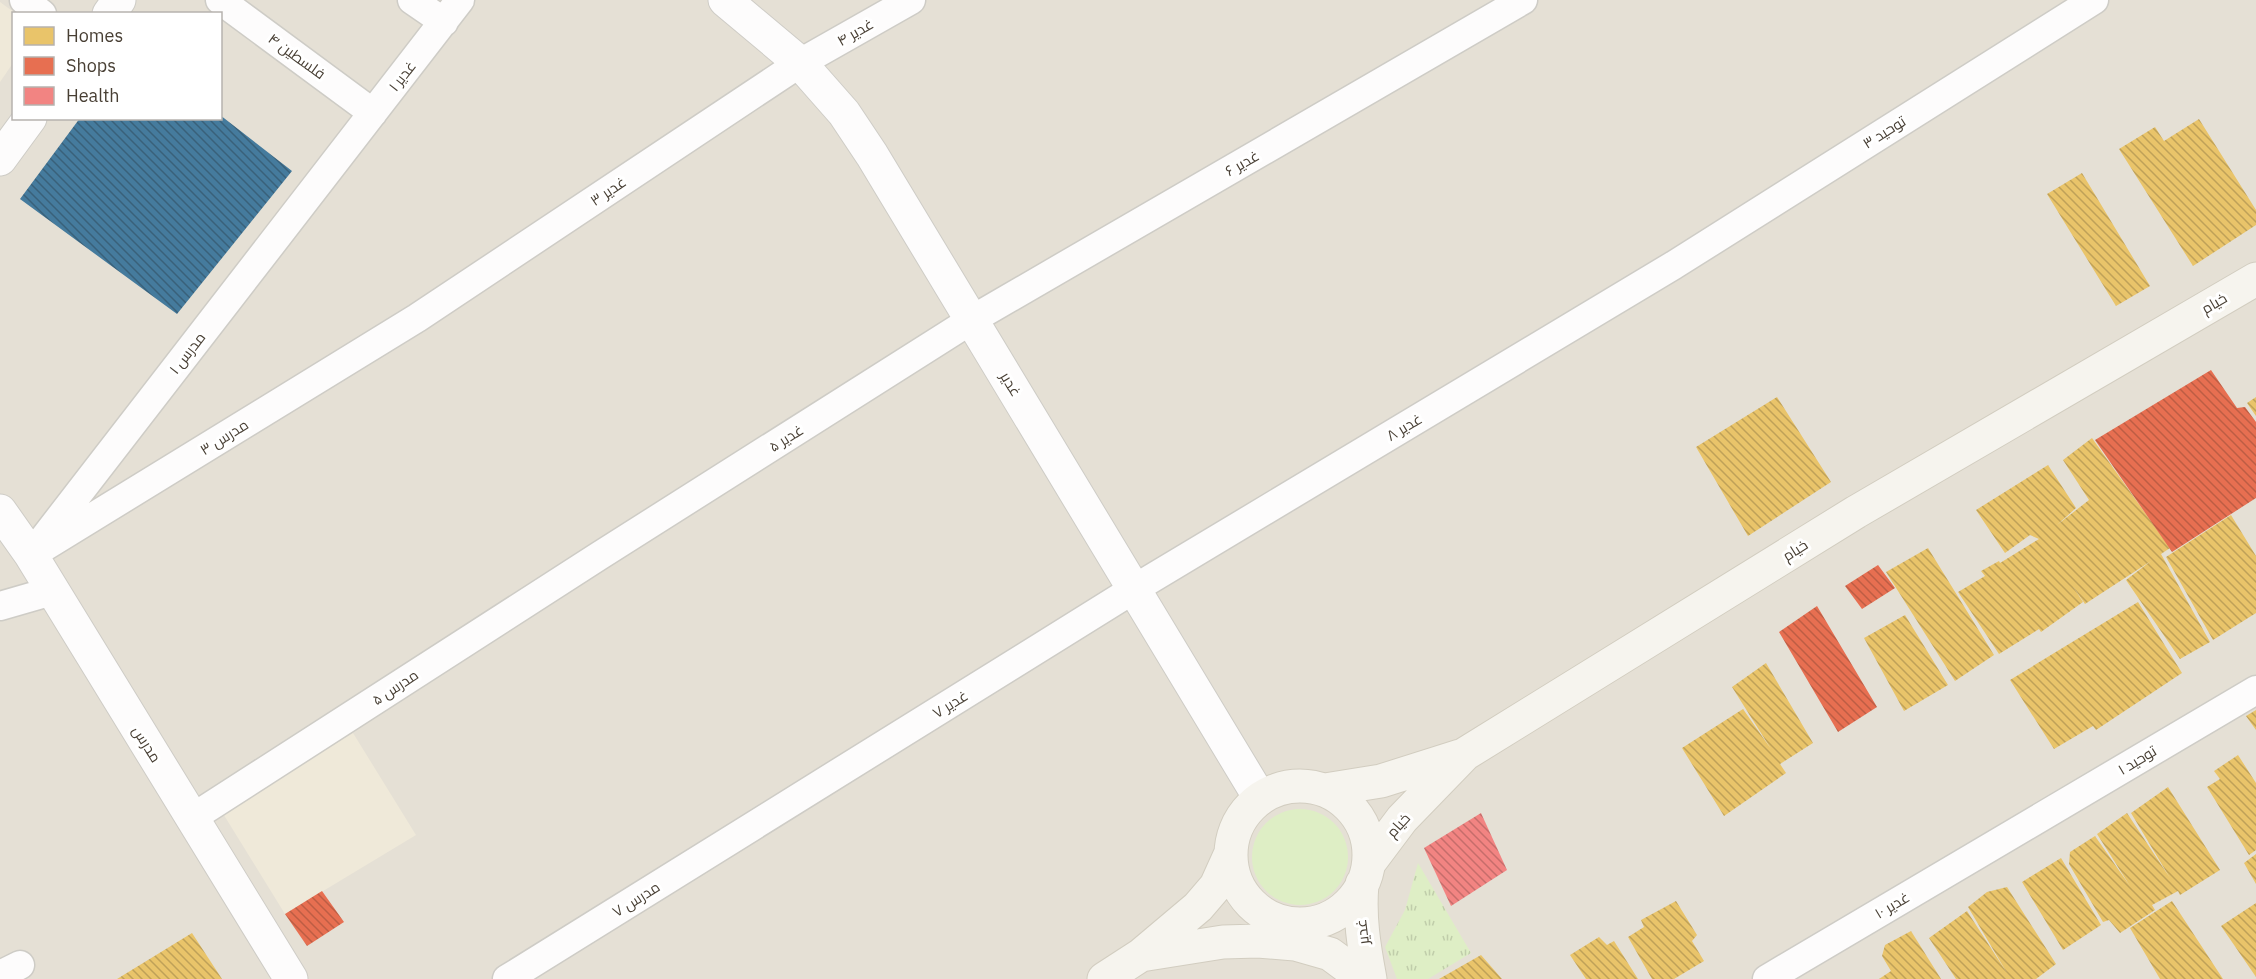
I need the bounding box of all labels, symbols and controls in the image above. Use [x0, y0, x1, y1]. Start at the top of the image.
legend [12, 12, 222, 120]
street label: غدیر ۴ [833, 14, 877, 50]
text: Homes [66, 24, 123, 47]
street label: فلسطین ۴ [264, 29, 329, 84]
text: Shops [66, 54, 116, 77]
street label: غدیر ۱ [384, 57, 420, 95]
text: Health [66, 84, 120, 107]
street label: توحید ۳ [1859, 111, 1909, 153]
street label: غدیر ۶ [1222, 146, 1262, 180]
street label: غدیر ۳ [586, 172, 630, 210]
street label: خیام [2198, 288, 2231, 319]
street label: مدرس ۱ [165, 328, 210, 378]
street label: غدیر [996, 367, 1026, 400]
street label: غدیر ۸ [1383, 409, 1425, 445]
street label: مدرس ۳ [196, 415, 252, 460]
street label: غدیر ۵ [765, 420, 807, 456]
street label: خیام [1779, 535, 1812, 566]
street label: مدرس ۵ [368, 665, 422, 710]
street label: غدیر ۷ [929, 686, 971, 722]
street label: مدرس [128, 722, 166, 766]
street label: توحید ۱ [2114, 741, 2160, 779]
street label: خیام [1382, 809, 1415, 842]
street label: مدرس ۷ [609, 877, 664, 922]
street label: غدیر ۱۰ [1871, 887, 1913, 923]
street label: غدیر [1351, 918, 1373, 947]

